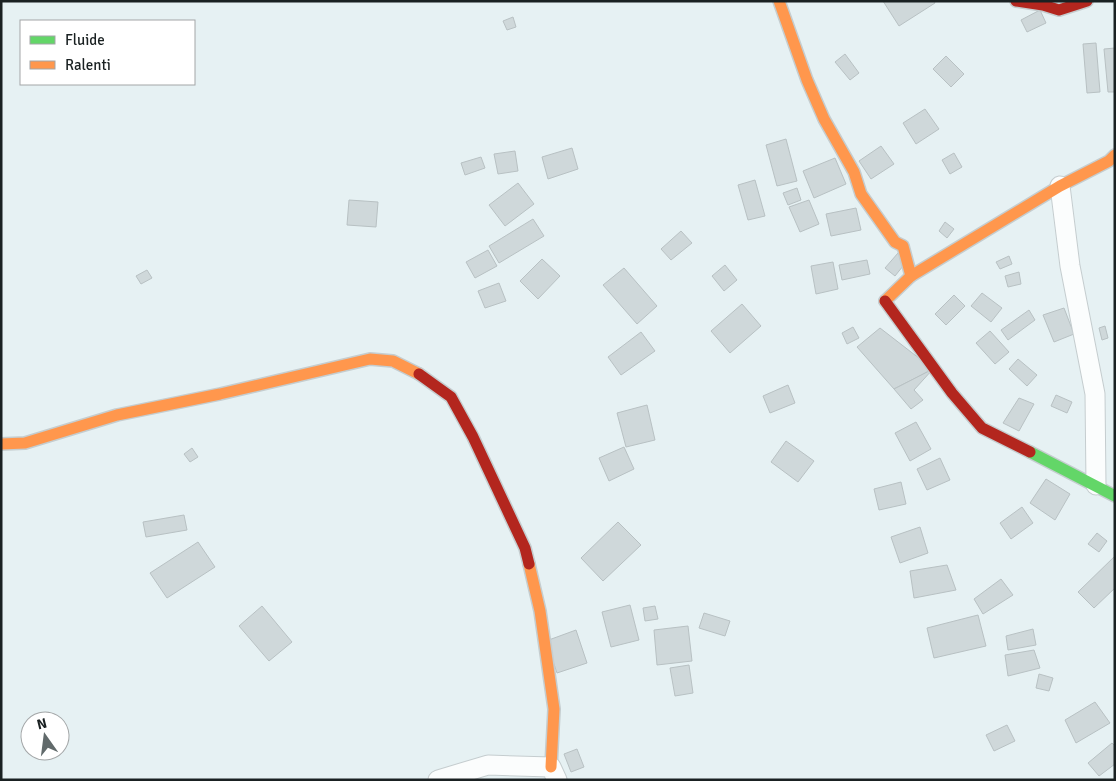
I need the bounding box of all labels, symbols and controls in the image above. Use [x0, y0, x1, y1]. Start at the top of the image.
legend [20, 20, 195, 85]
text: Fluide [65, 31, 105, 49]
text: Ralenti [65, 56, 111, 74]
north arrow [20, 711, 70, 761]
text: N [35, 714, 49, 733]

